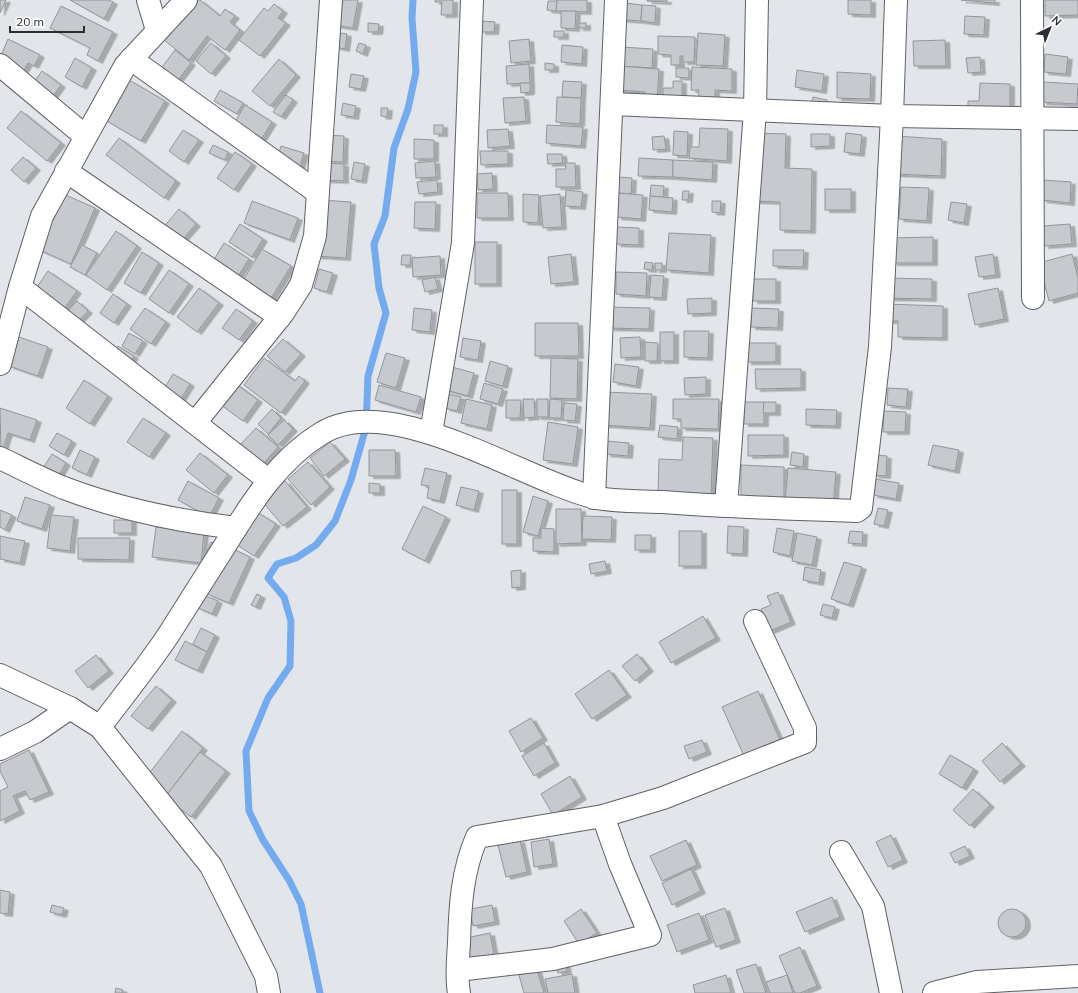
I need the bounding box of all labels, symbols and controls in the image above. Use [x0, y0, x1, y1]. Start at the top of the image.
scale bar [10, 8, 84, 34]
north arrow [1030, 8, 1070, 48]
text: N [1049, 13, 1065, 29]
text: 20 m [16, 14, 44, 29]

